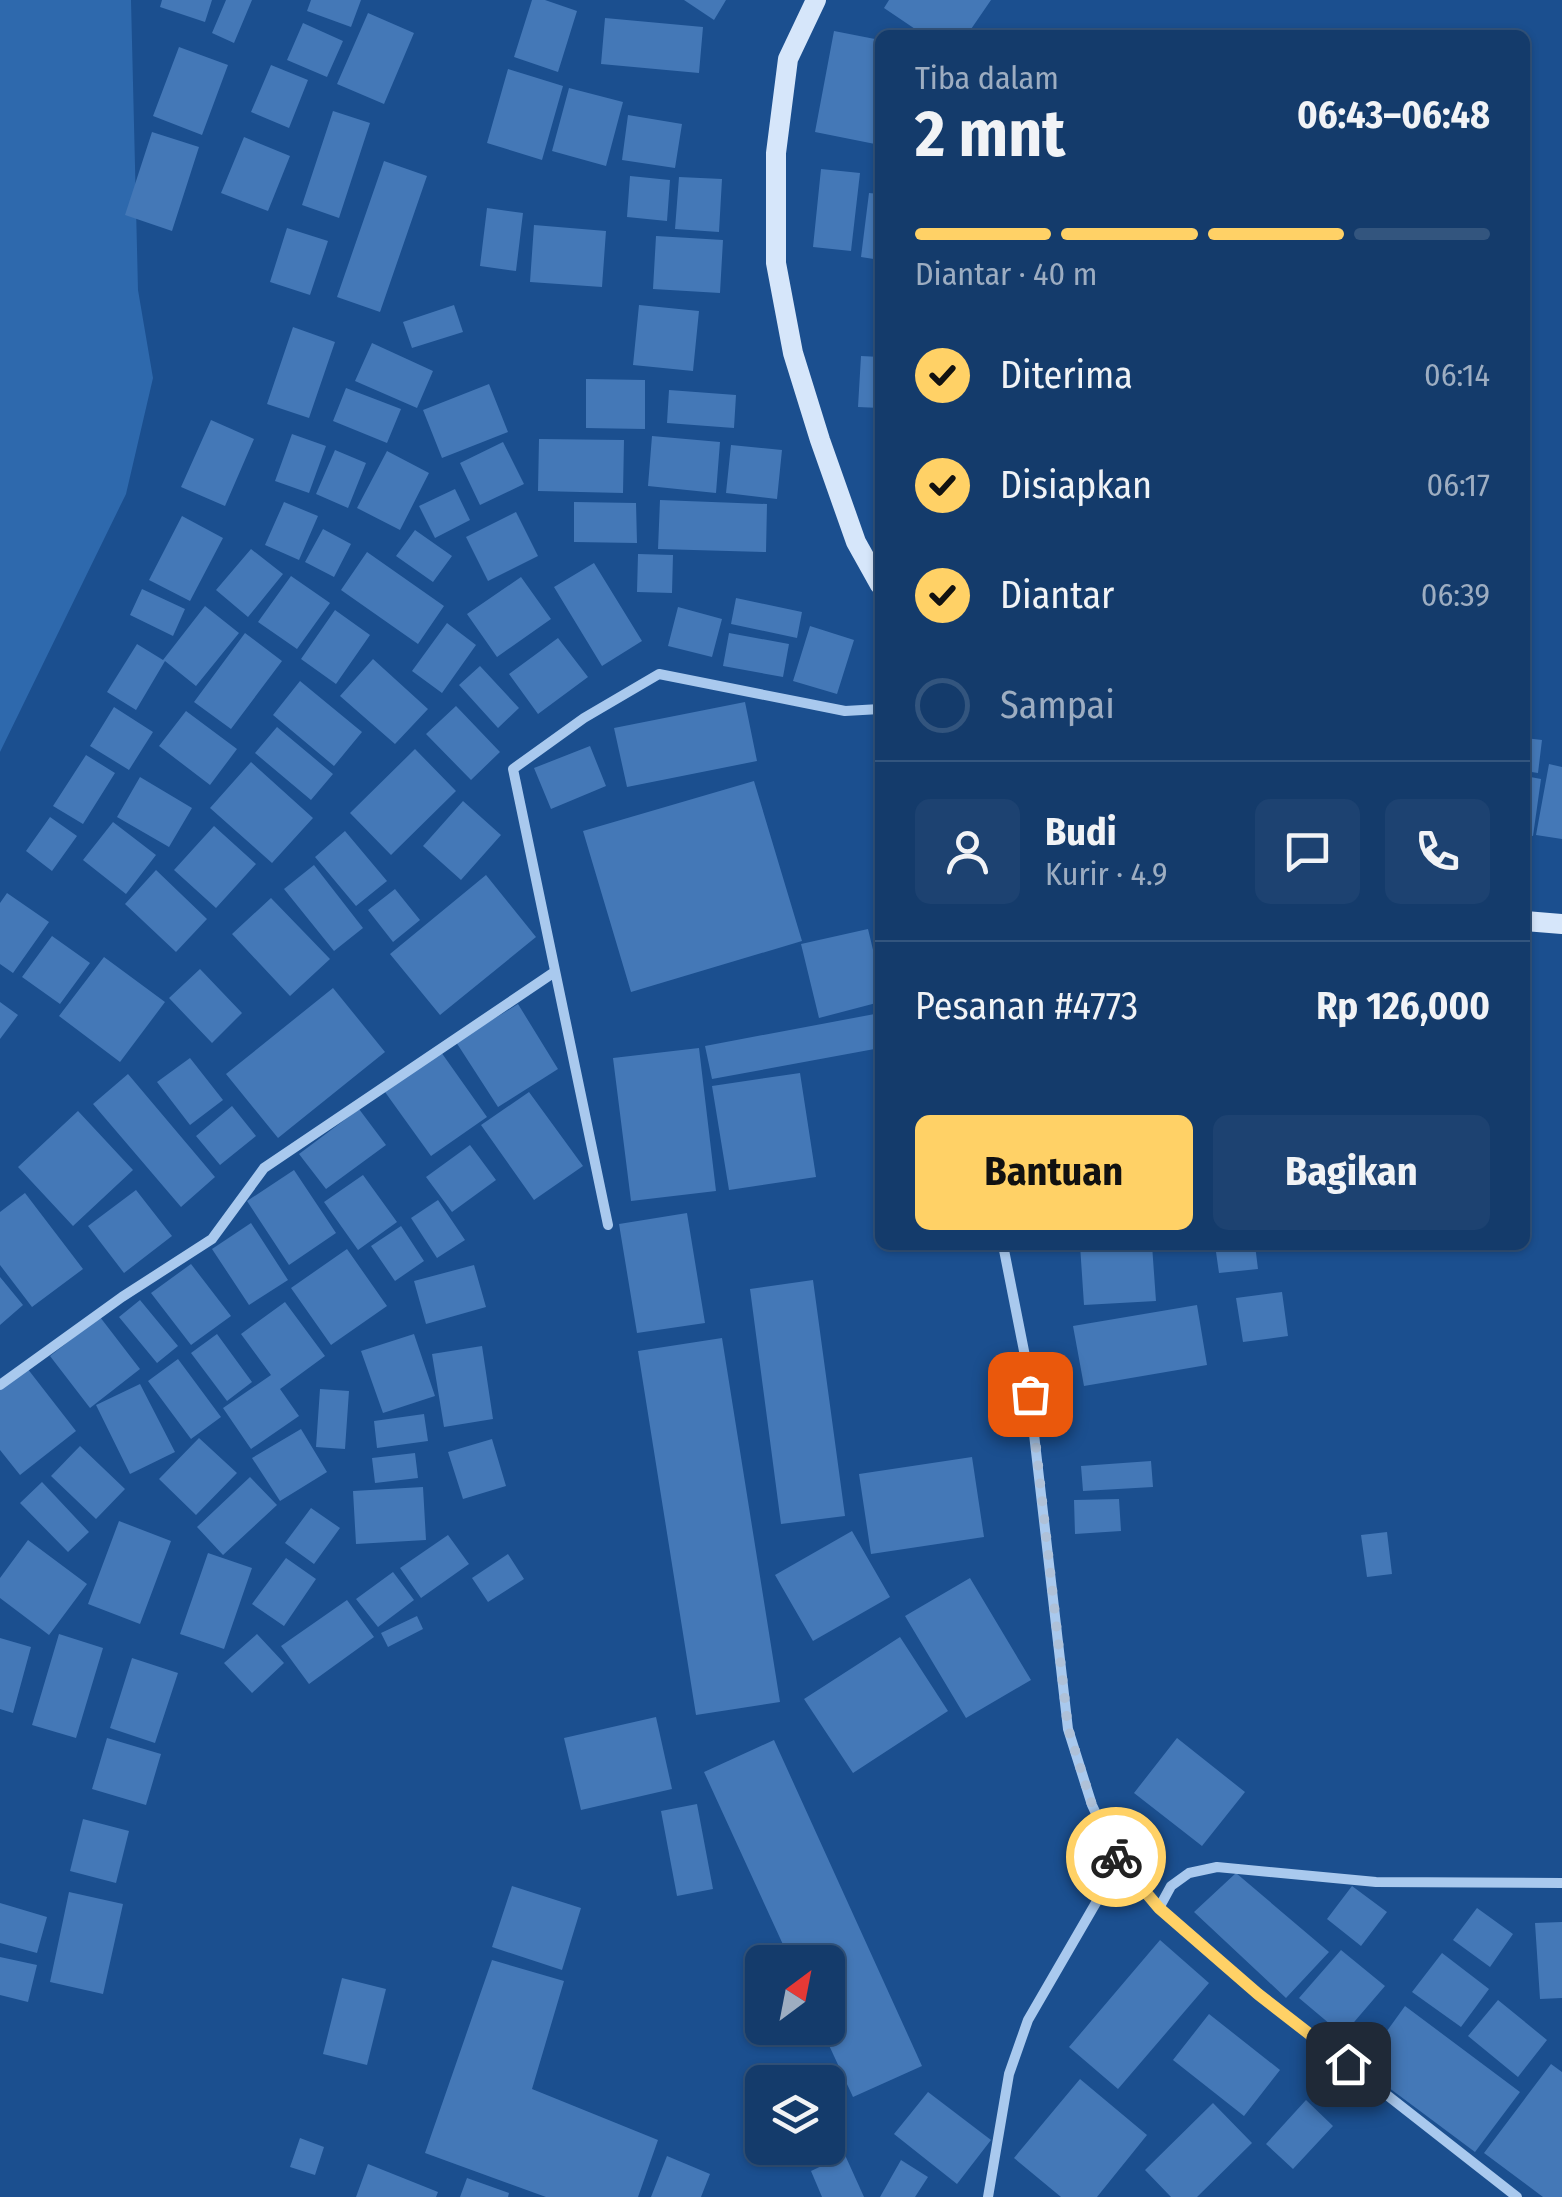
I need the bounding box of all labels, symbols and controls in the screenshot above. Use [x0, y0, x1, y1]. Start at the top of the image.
text: Tiba dalam [915, 59, 1059, 97]
text: 06:43–06:48 [1297, 92, 1490, 138]
text: 2 mnt [915, 95, 1065, 173]
text: Diantar · 40 m [915, 255, 1097, 293]
icon: check [915, 348, 970, 403]
text: Diterima [1000, 352, 1133, 398]
text: 06:14 [1424, 356, 1490, 394]
icon: check [915, 458, 970, 513]
text: Disiapkan [1000, 462, 1152, 508]
text: 06:17 [1427, 466, 1490, 504]
icon: check [915, 568, 970, 623]
text: Diantar [1000, 572, 1114, 618]
text: 06:39 [1421, 576, 1490, 614]
text: Sampai [1000, 682, 1115, 728]
button: person [915, 799, 1020, 904]
button: chat [1255, 799, 1360, 904]
button: phone [1385, 799, 1490, 904]
text: Budi [1045, 809, 1117, 855]
text: Kurir · 4.9 [1045, 855, 1168, 893]
text: Pesanan #4773 [915, 983, 1138, 1029]
text: Rp 126,000 [1316, 983, 1490, 1029]
button: Bantuan [915, 1115, 1193, 1230]
button: Bagikan [1213, 1115, 1490, 1230]
pin [988, 1352, 1073, 1437]
icon: bag [1003, 1367, 1058, 1422]
courier [1066, 1807, 1166, 1907]
icon: bike [1089, 1830, 1144, 1885]
north arrow [745, 1945, 845, 2045]
map controls [745, 1945, 845, 2165]
pin [1306, 2022, 1391, 2107]
icon: home [1321, 2037, 1376, 2092]
button: layers [745, 2065, 845, 2165]

